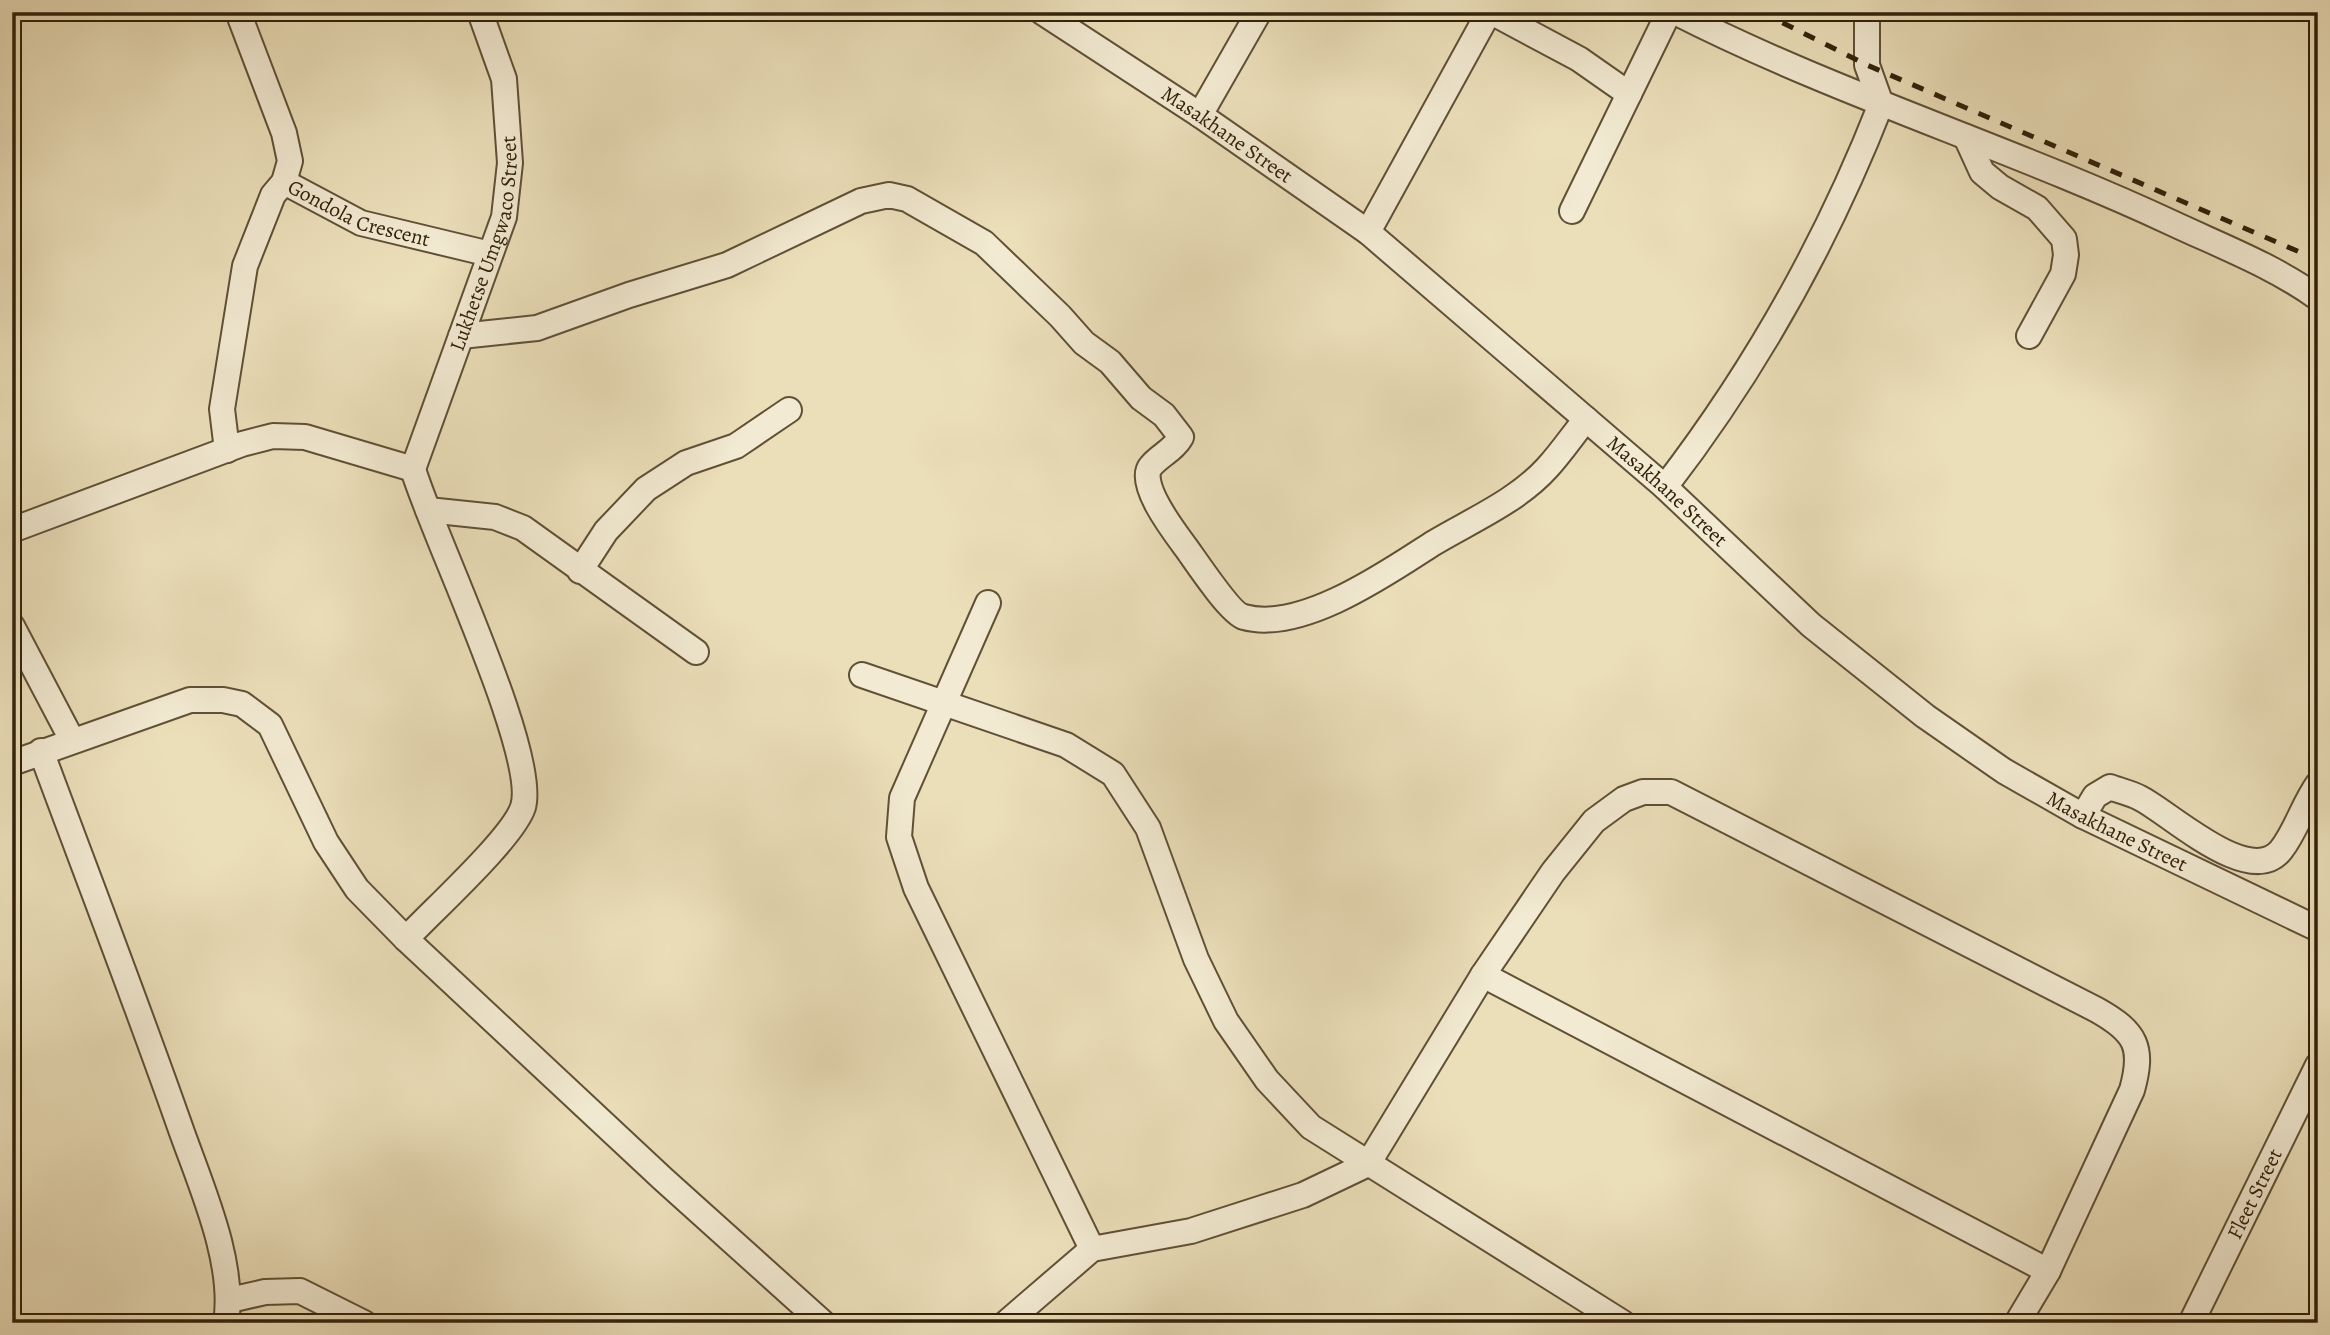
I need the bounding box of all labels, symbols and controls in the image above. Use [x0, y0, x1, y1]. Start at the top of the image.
street label: Masakhane Street [1156, 79, 1299, 190]
street label: Lukhetse Umgwaco Street [443, 135, 524, 355]
street label: Gondola Crescent [283, 173, 433, 253]
street label: Masakhane Street [1601, 429, 1734, 553]
street label: Masakhane Street [2042, 784, 2192, 878]
street label: Fleet Street [2220, 1144, 2289, 1244]

